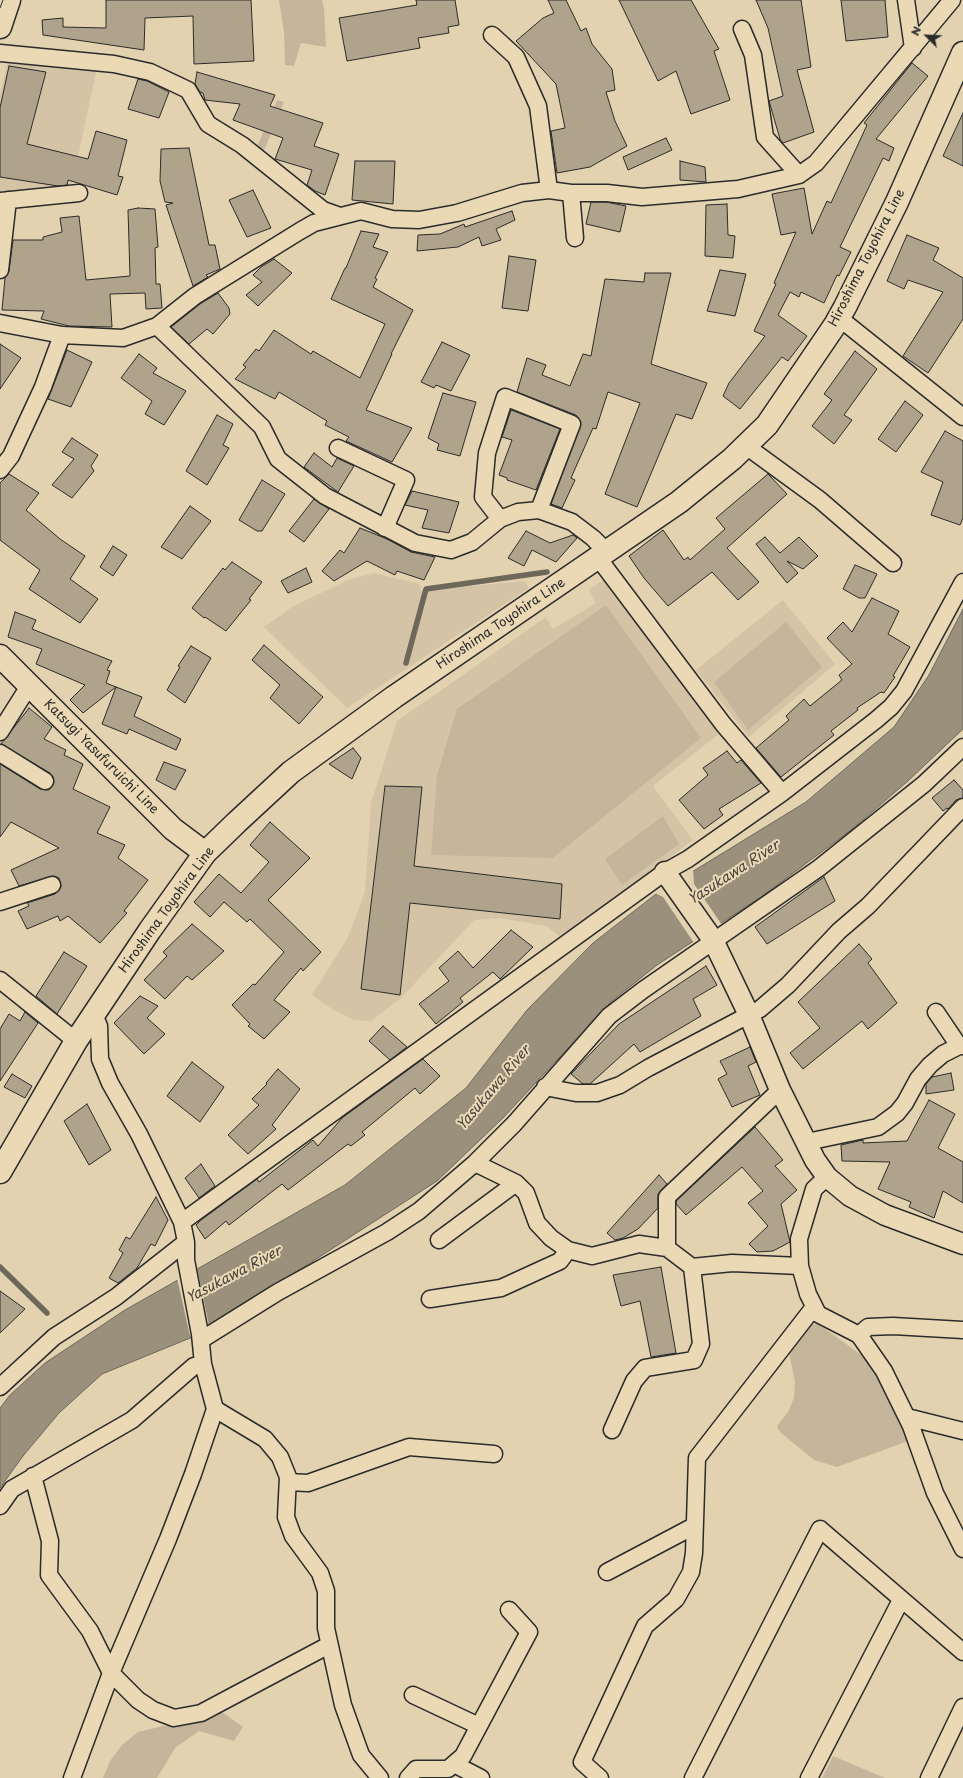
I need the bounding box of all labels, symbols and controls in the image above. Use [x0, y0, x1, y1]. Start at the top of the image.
north arrow [907, 16, 947, 56]
text: N [906, 23, 925, 38]
street label: Hiroshima Toyohira Line [825, 187, 909, 329]
street label: Hiroshima Toyohira Line [434, 575, 568, 673]
street label: Katsugi Yasufuruichi Line [40, 696, 162, 818]
water label: Yasukawa River [685, 837, 783, 909]
street label: Hiroshima Toyohira Line [116, 844, 218, 976]
water label: Yasukawa River [454, 1042, 534, 1134]
water label: Yasukawa River [184, 1243, 284, 1307]

